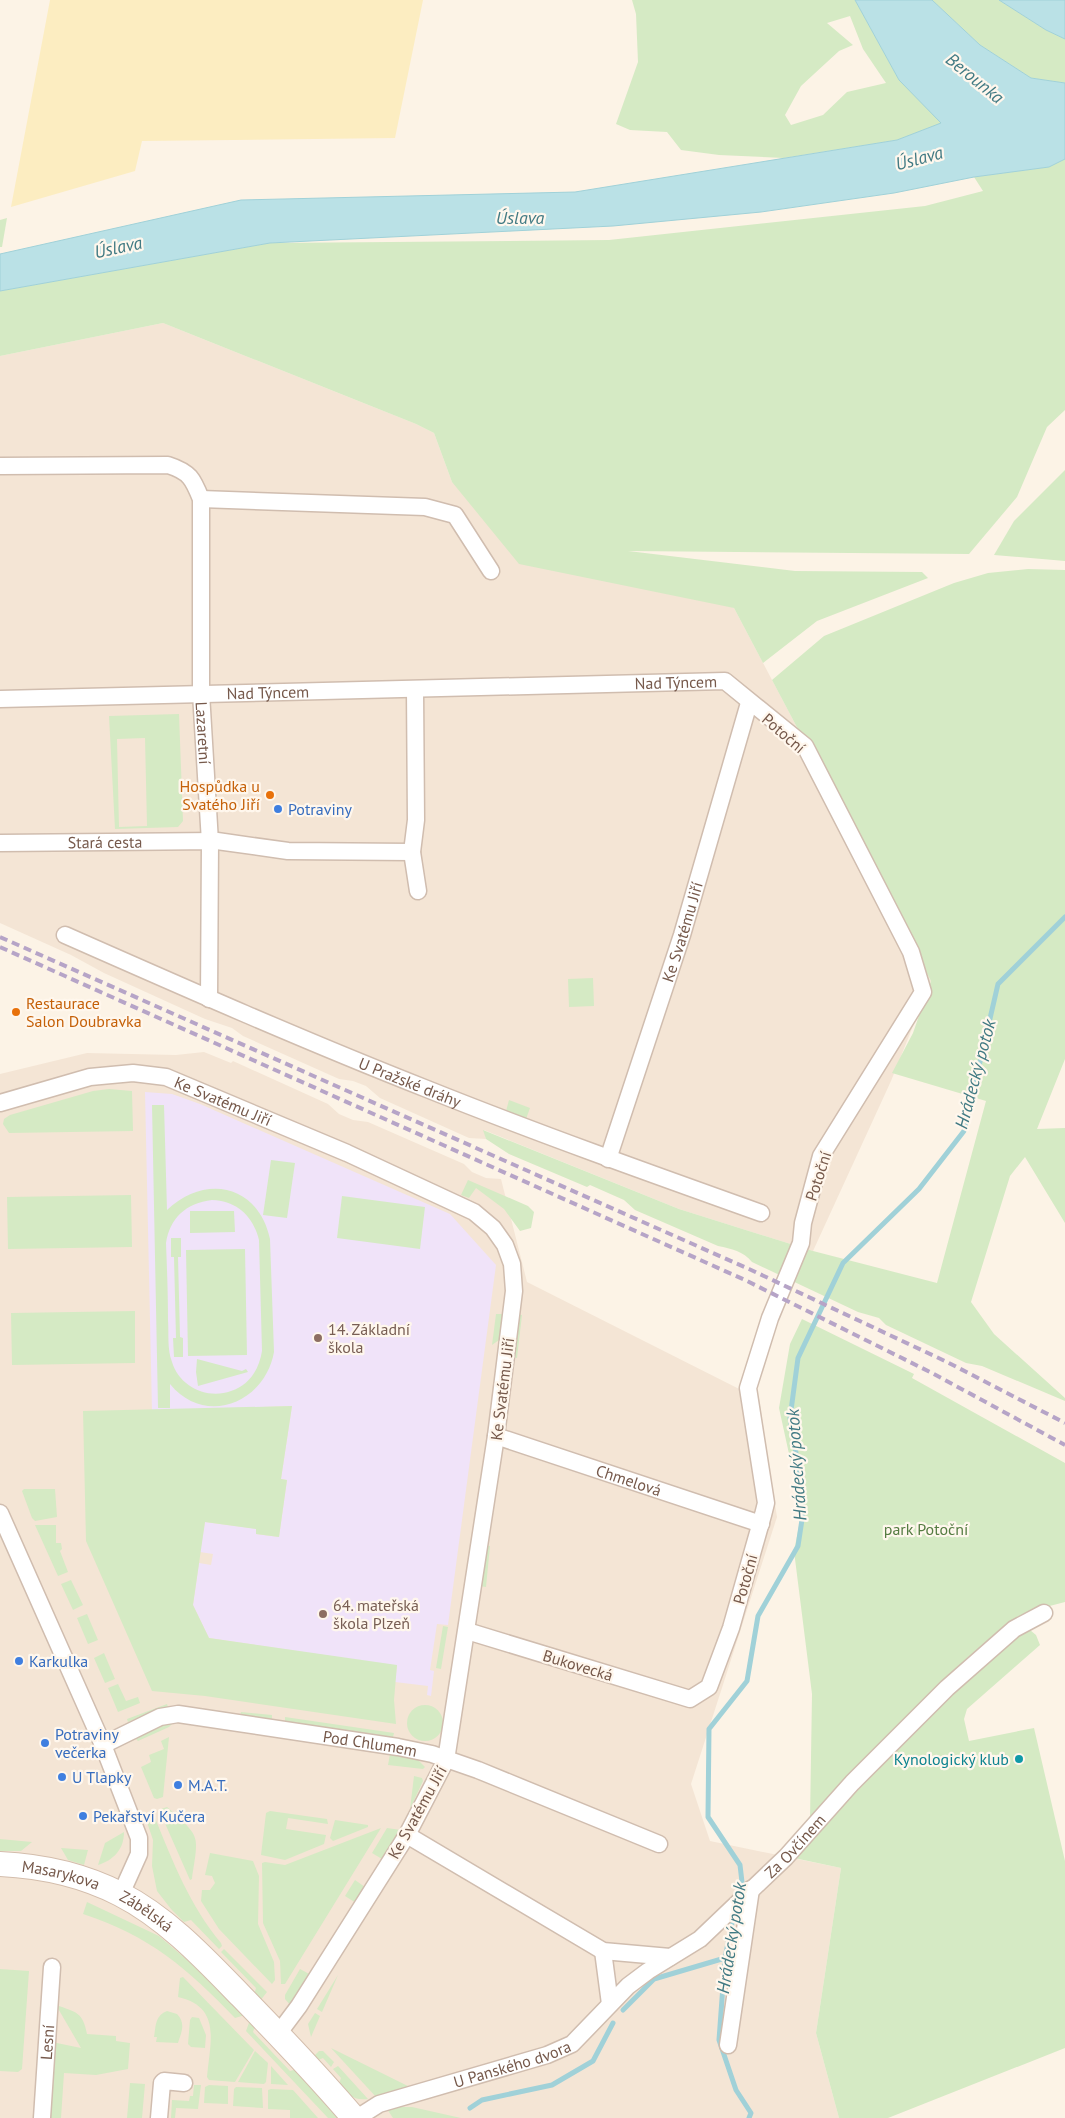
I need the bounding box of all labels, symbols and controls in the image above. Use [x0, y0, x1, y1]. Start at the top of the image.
water label: Berounka [941, 48, 1009, 109]
water label: Úslava [893, 141, 946, 175]
water label: Úslava [496, 206, 544, 229]
water label: Úslava [92, 231, 144, 263]
street label: Nad Týncem [634, 671, 717, 693]
street label: Nad Týncem [226, 681, 309, 703]
street label: Lazaretní [192, 701, 215, 765]
street label: Potoční [758, 709, 810, 757]
place label: Hospůdka u Svatého Jiří [180, 776, 260, 814]
marker: Hospůdka u Svatého Jiří [264, 789, 276, 801]
place label: Potraviny [288, 799, 352, 819]
marker: Potraviny [272, 803, 284, 815]
street label: Stará cesta [68, 832, 142, 852]
street label: Ke Svatému Jiří [657, 879, 707, 984]
place label: Restaurace Salon Doubravka [26, 993, 142, 1031]
marker: Restaurace Salon Doubravka [10, 1006, 22, 1018]
water label: Hrádecký potok [949, 1016, 1001, 1131]
street label: U Pražské dráhy [356, 1053, 464, 1112]
street label: Ke Svatému Jiří [171, 1072, 275, 1130]
street label: Potoční [801, 1149, 835, 1203]
place label: 14. Základní škola [328, 1319, 410, 1357]
marker: 14. Základní škola [312, 1332, 324, 1344]
street label: Ke Svatému Jiří [486, 1336, 518, 1442]
water label: Hrádecký potok [781, 1407, 811, 1522]
street label: Chmelová [594, 1460, 664, 1500]
park label: park Potoční [884, 1519, 968, 1539]
street label: Potoční [728, 1552, 762, 1606]
place label: 64. mateřská škola Plzeň [333, 1595, 419, 1633]
marker: 64. mateřská škola Plzeň [317, 1608, 329, 1620]
street label: Bukovecká [541, 1645, 615, 1685]
place label: Karkulka [29, 1651, 88, 1671]
marker: Karkulka [13, 1655, 25, 1667]
place label: Potraviny večerka [55, 1724, 119, 1762]
street label: Pod Chlumem [322, 1726, 419, 1761]
marker: Potraviny večerka [39, 1737, 51, 1749]
place label: Kynologický klub [894, 1749, 1009, 1769]
marker: Kynologický klub [1013, 1753, 1025, 1765]
street label: Ke Svatému Jiří [383, 1762, 451, 1862]
place label: U Tlapky [72, 1767, 132, 1787]
marker: U Tlapky [56, 1771, 68, 1783]
place label: M.A.T. [188, 1775, 228, 1795]
marker: M.A.T. [172, 1779, 184, 1791]
place label: Pekařství Kučera [93, 1806, 205, 1826]
marker: Pekařství Kučera [77, 1810, 89, 1822]
street label: Za Ovčínem [760, 1810, 830, 1882]
street label: Masarykova [21, 1856, 103, 1894]
water label: Hrádecký potok [711, 1880, 751, 1995]
street label: Zábělská [116, 1886, 177, 1936]
street label: Lesní [36, 2024, 58, 2060]
street label: U Panského dvora [451, 2036, 574, 2092]

